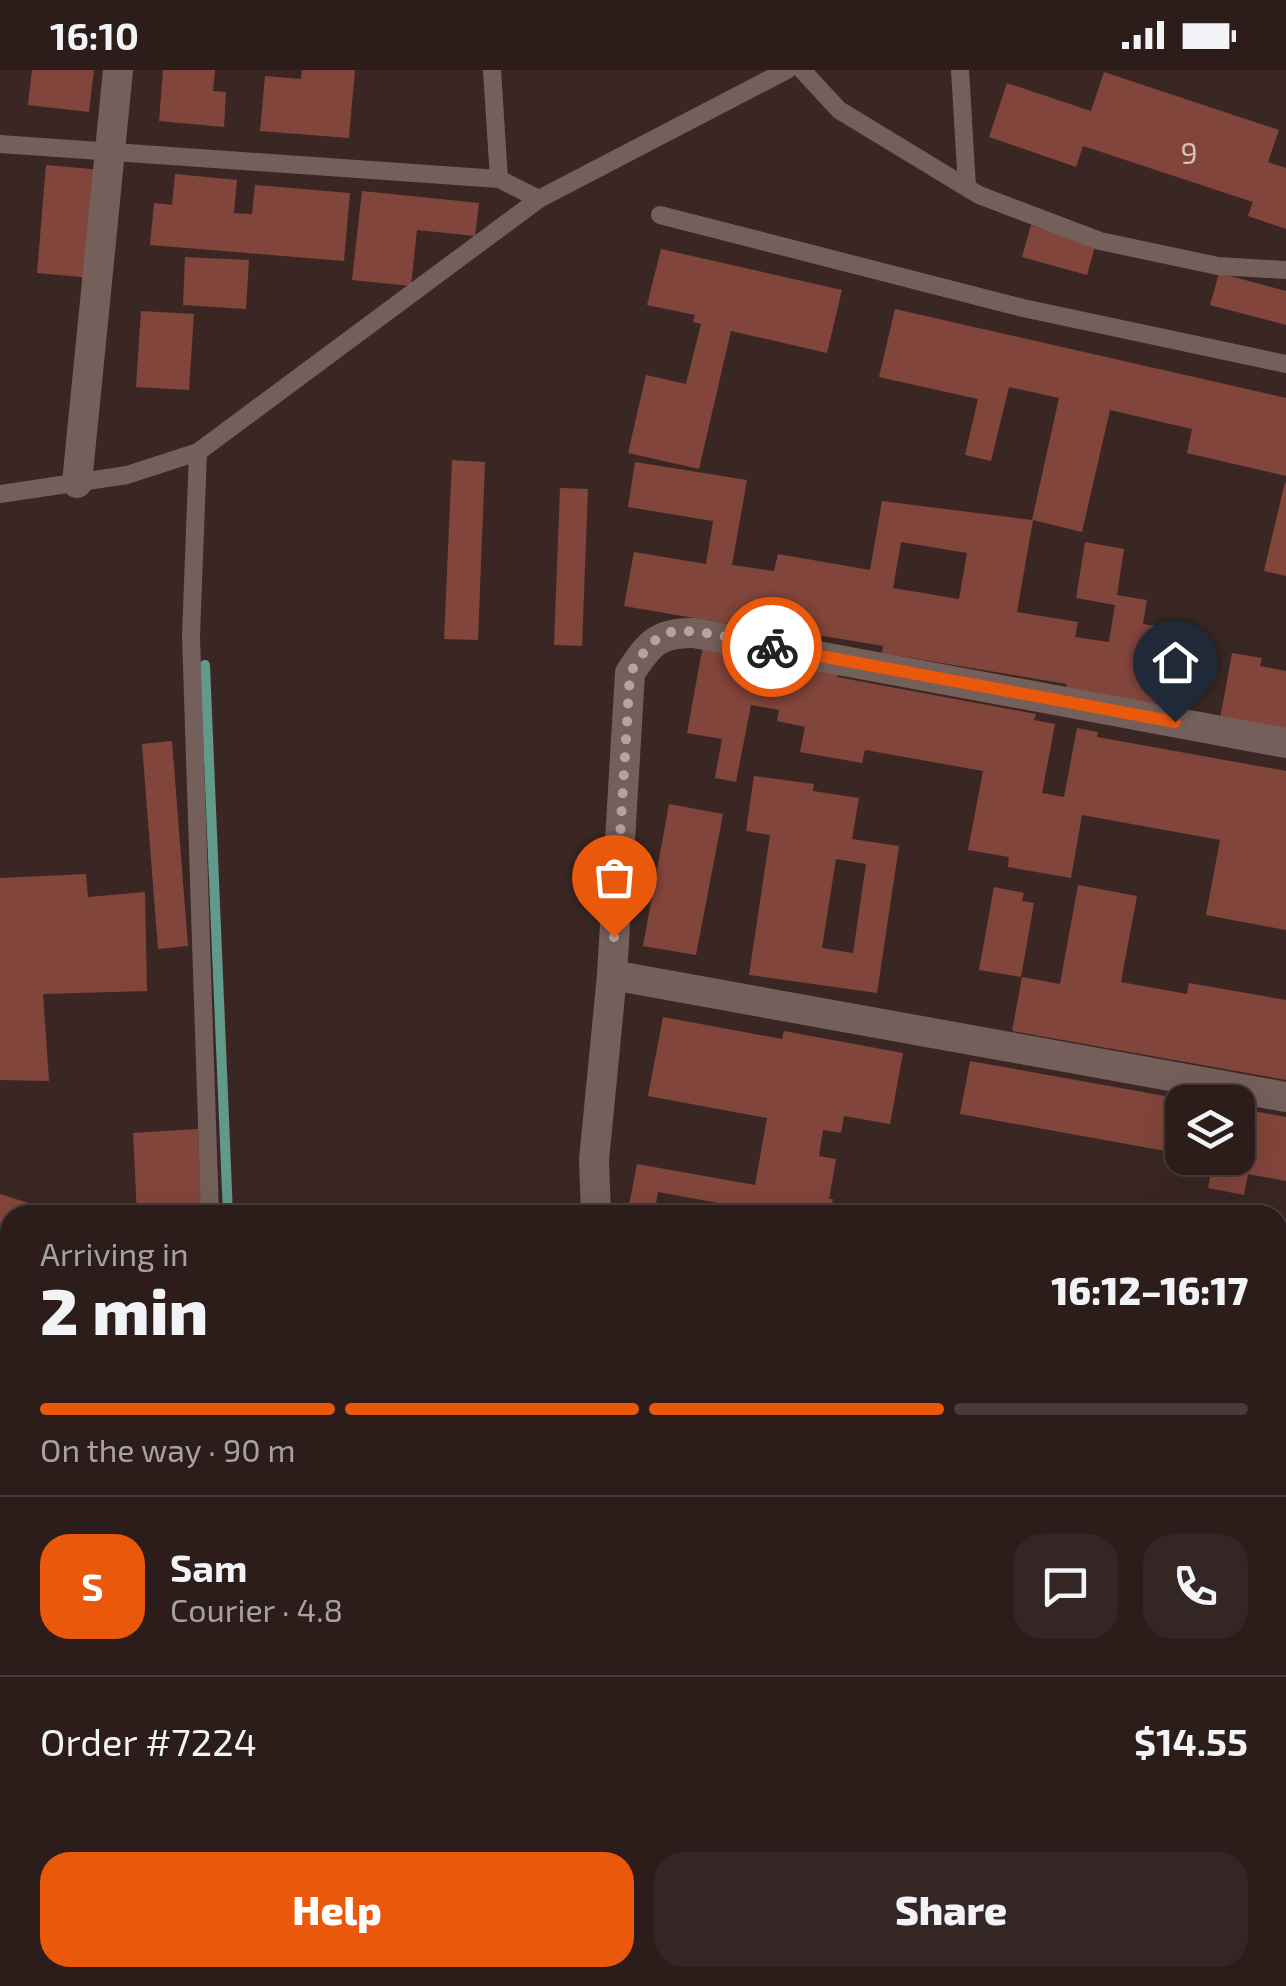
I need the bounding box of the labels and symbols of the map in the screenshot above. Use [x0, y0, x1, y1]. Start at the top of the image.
house number: 9 [1180, 134, 1198, 170]
courier [722, 597, 822, 697]
pin [1133, 620, 1218, 723]
pin [572, 835, 657, 938]

